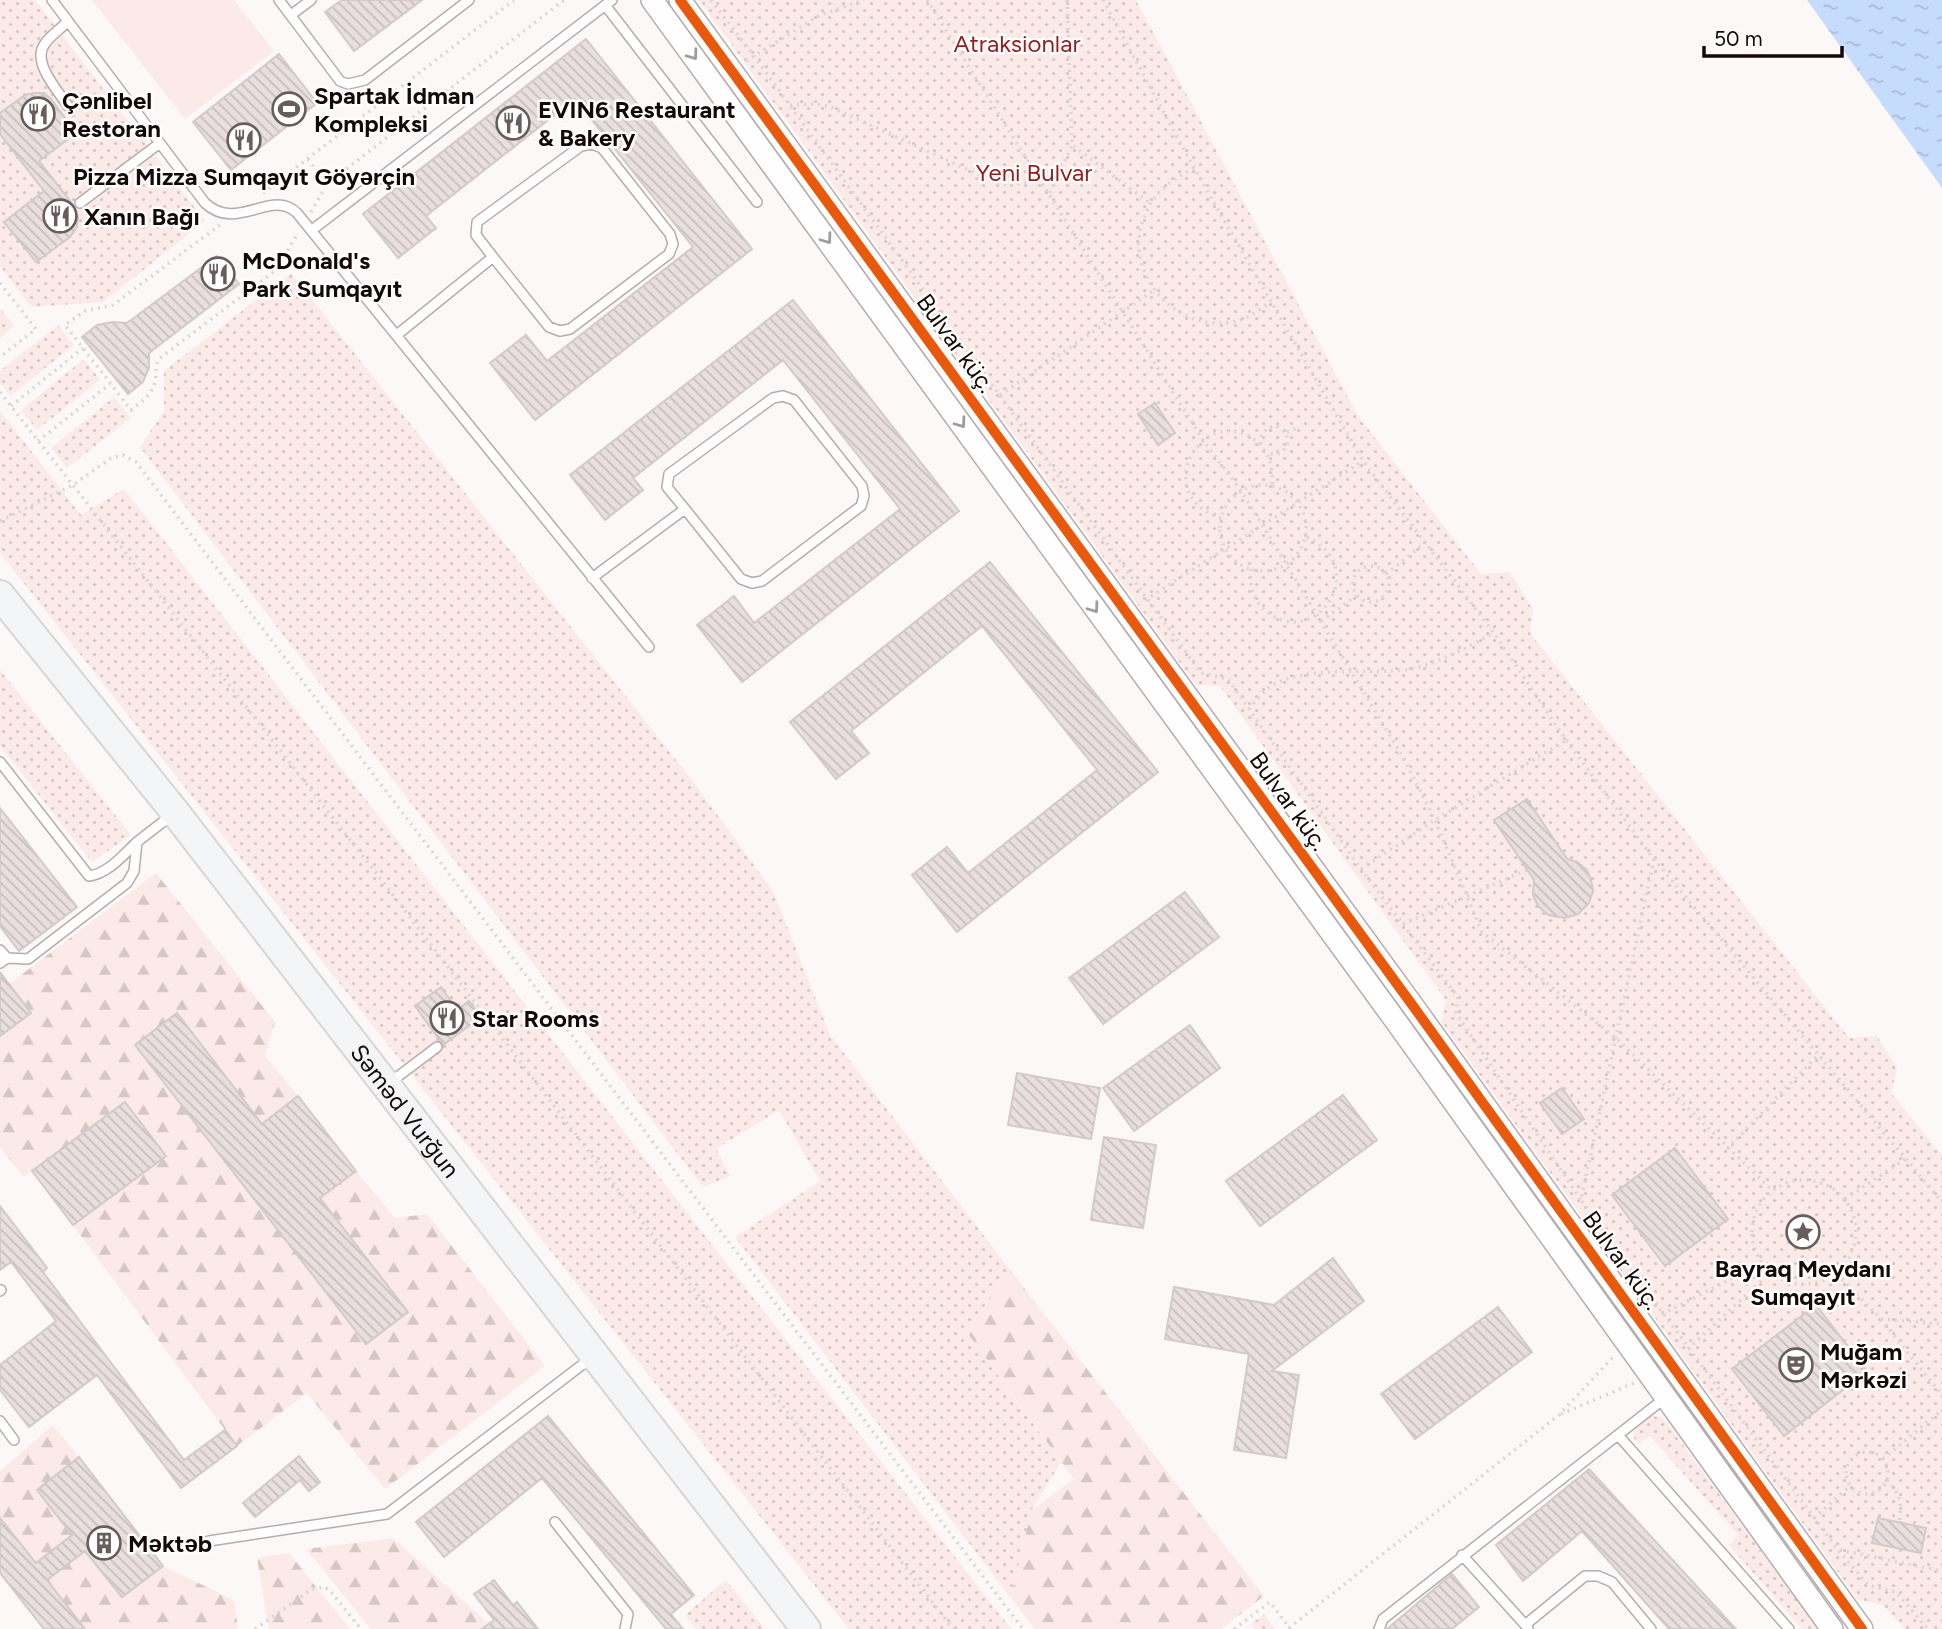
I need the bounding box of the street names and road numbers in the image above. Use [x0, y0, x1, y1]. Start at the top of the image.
street label: Bulvar küç. [911, 288, 1001, 398]
street label: Bulvar küç. [1244, 746, 1334, 856]
street label: Səməd Vurğun [345, 1038, 466, 1183]
street label: Bulvar küç. [1577, 1205, 1667, 1315]

